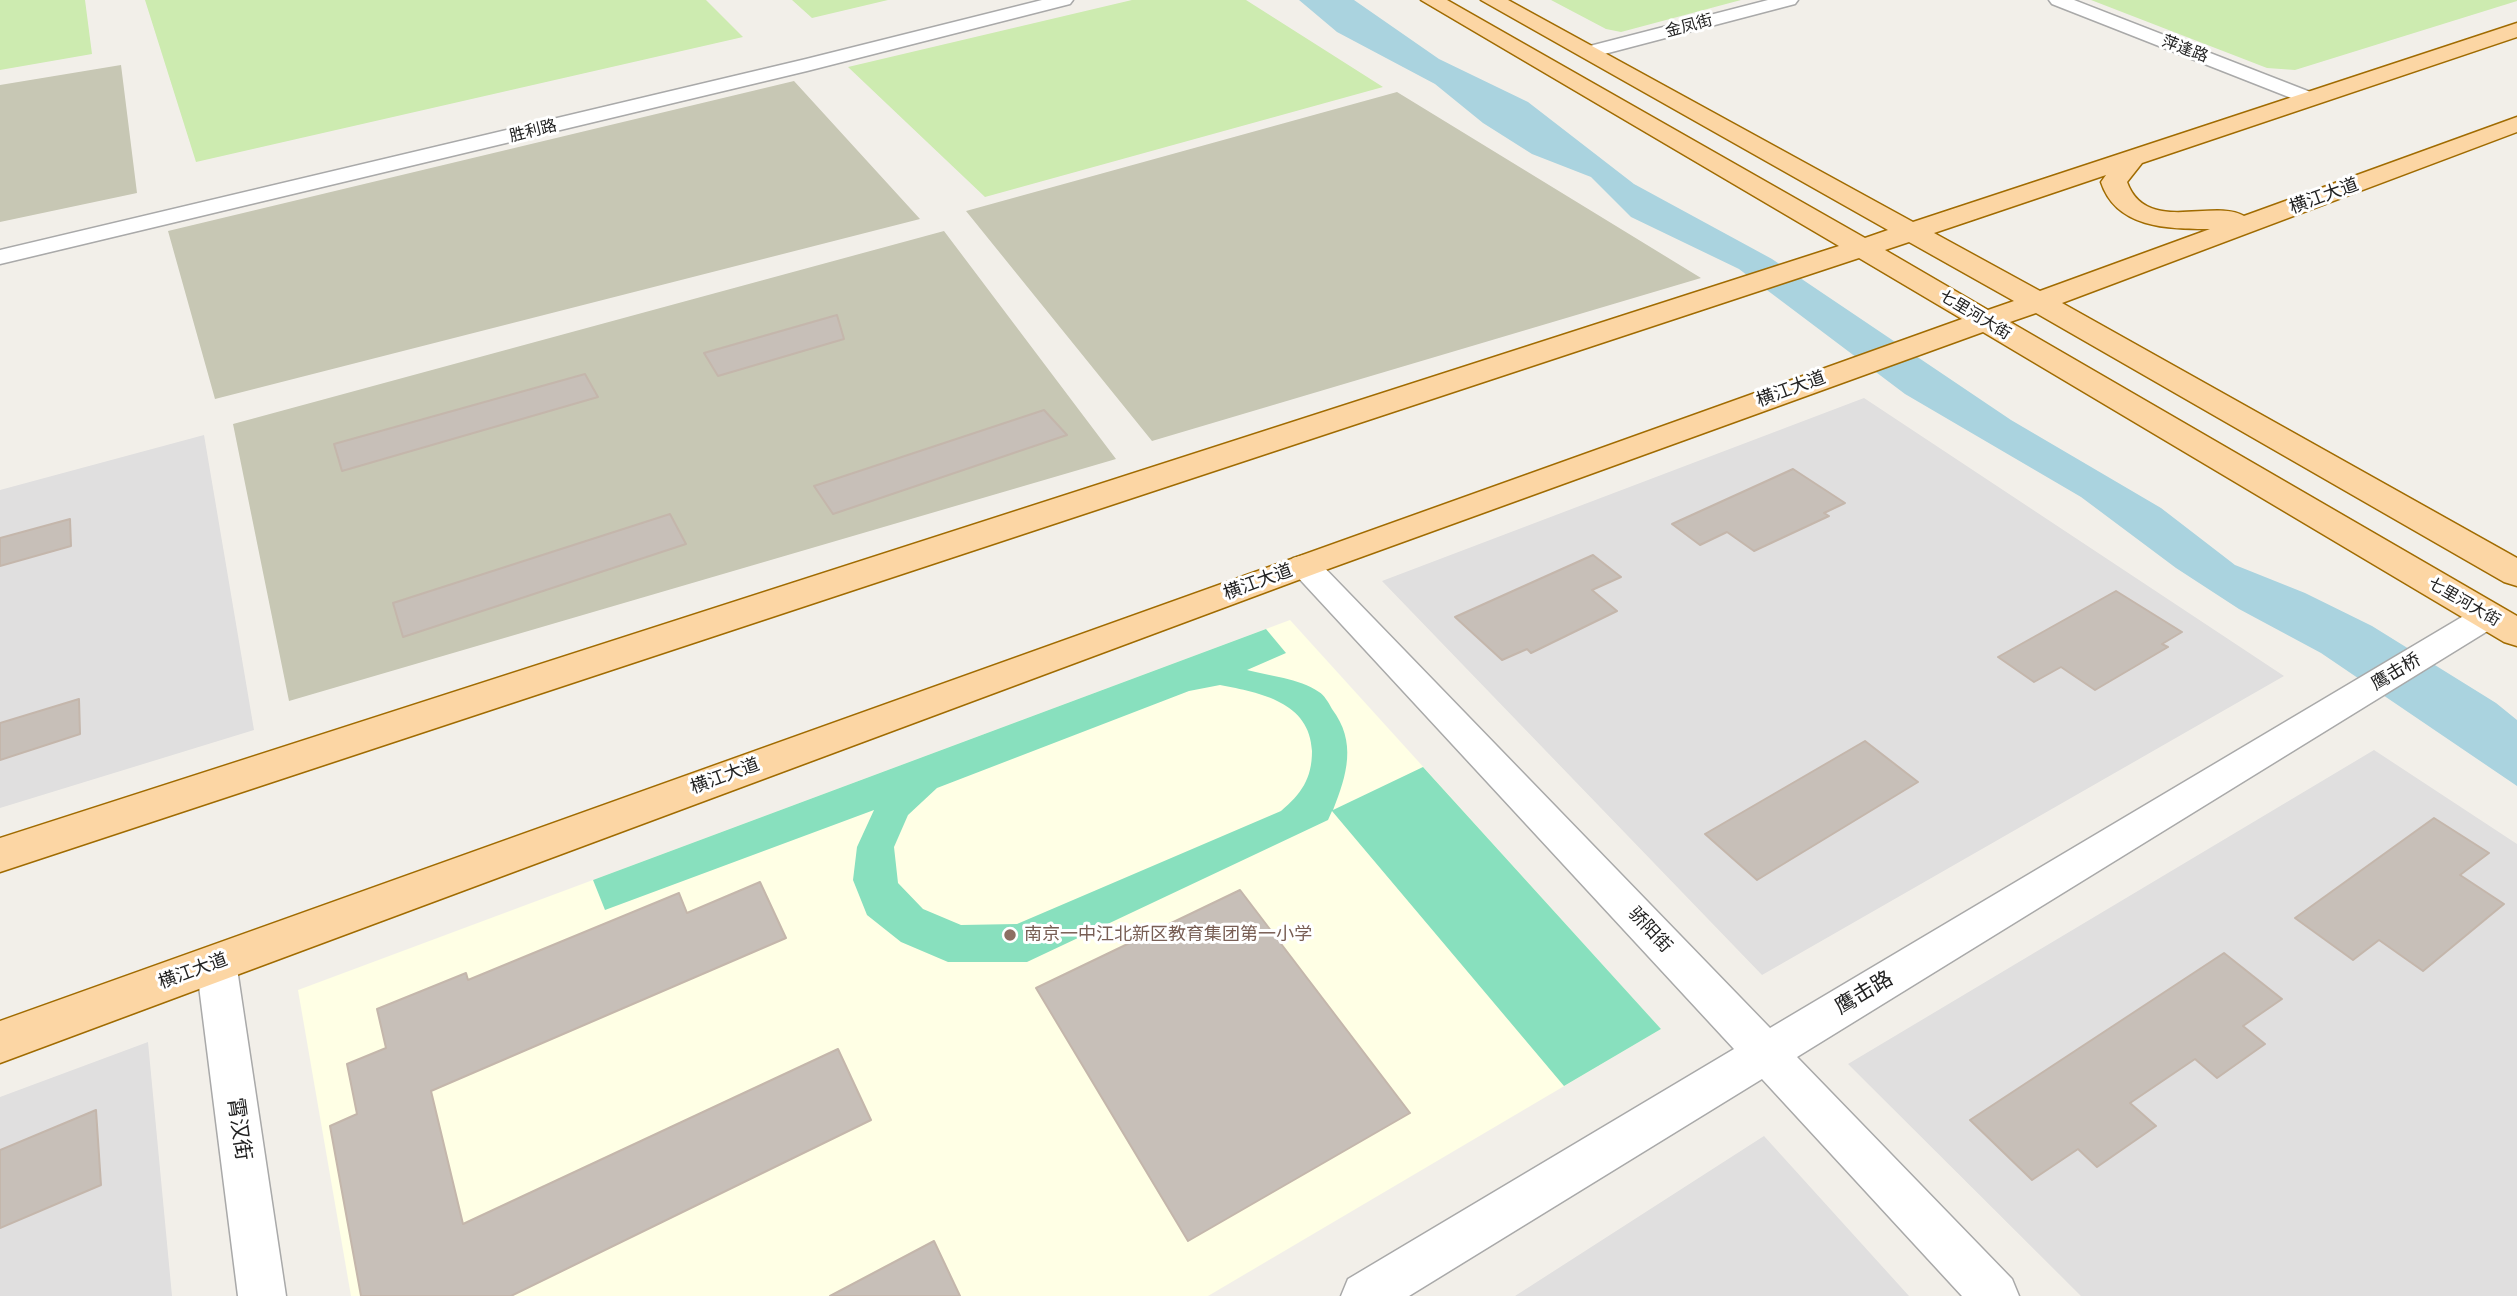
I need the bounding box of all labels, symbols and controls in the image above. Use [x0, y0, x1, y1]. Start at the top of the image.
street label: 金凤街 [1663, 11, 1715, 41]
street label: 萍逢路 [2159, 31, 2211, 67]
street label: 胜利路 [507, 116, 559, 146]
street label: 横江大道 [2286, 174, 2362, 218]
street label: 七里河大街 [1936, 286, 2014, 344]
street label: 横江大道 [1753, 367, 1829, 411]
street label: 横江大道 [1220, 560, 1296, 604]
street label: 七里河大街 [2425, 574, 2503, 630]
street label: 鹰击桥 [2367, 649, 2425, 695]
street label: 横江大道 [687, 754, 763, 798]
street label: 骄阳街 [1624, 903, 1676, 957]
place label: 南京一中江北新区教育集团第一小学 [1024, 924, 1312, 946]
marker: 南京一中江北新区教育集团第一小学 [1002, 927, 1018, 943]
street label: 横江大道 [155, 949, 231, 993]
street label: 鹰击路 [1831, 966, 1897, 1020]
street label: 霄汉街 [222, 1096, 256, 1162]

